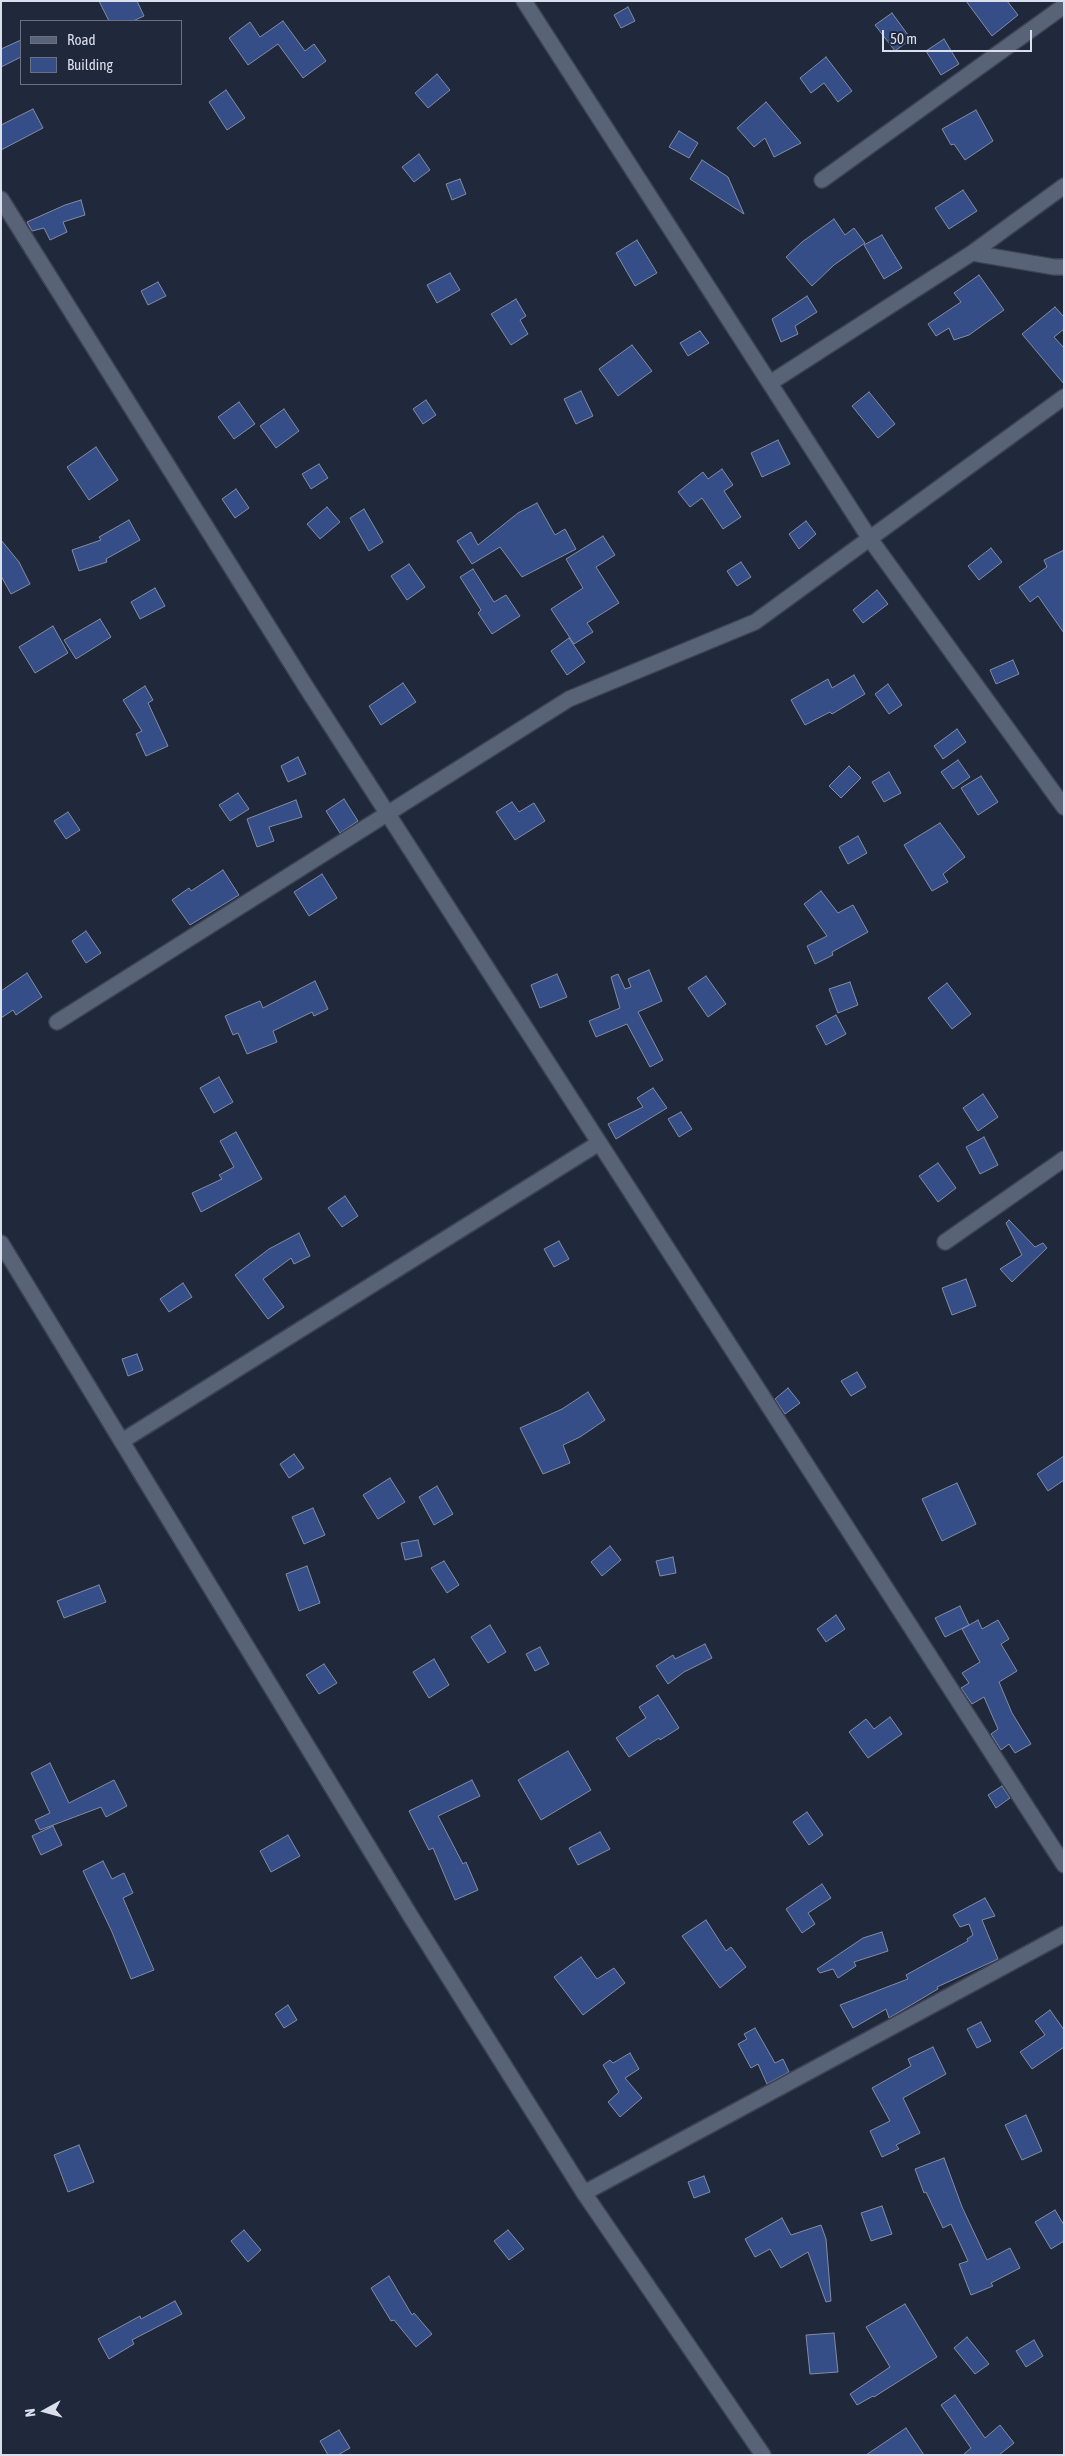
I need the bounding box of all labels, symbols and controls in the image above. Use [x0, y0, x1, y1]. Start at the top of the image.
legend [20, 20, 182, 85]
scale bar [885, 20, 1035, 52]
text: 50 m [890, 30, 917, 47]
text: Road [67, 31, 96, 48]
text: Building [67, 56, 113, 73]
north arrow [20, 2386, 70, 2436]
text: N [22, 2408, 39, 2418]

